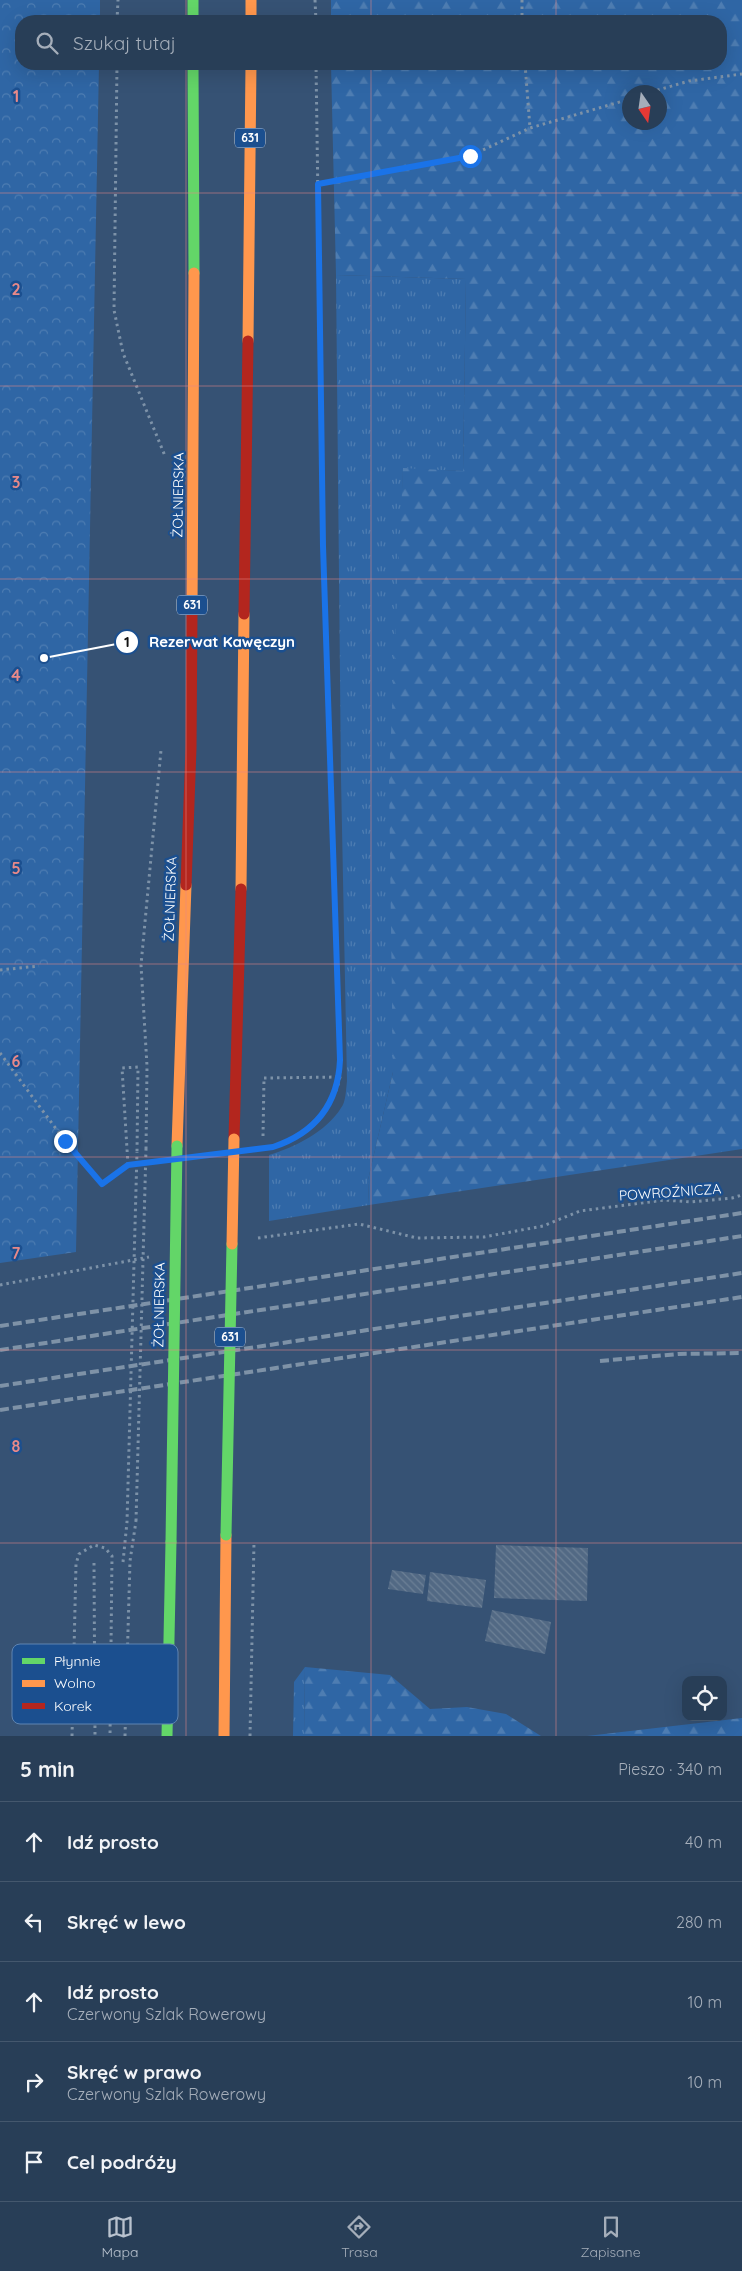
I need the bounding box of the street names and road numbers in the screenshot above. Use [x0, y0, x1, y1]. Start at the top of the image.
road number: 631 [235, 128, 265, 148]
street label: ŻOŁNIERSKA [168, 452, 188, 538]
road number: 631 [177, 596, 207, 614]
street label: ŻOŁNIERSKA [160, 856, 180, 942]
street label: POWROŹNICZA [618, 1179, 722, 1205]
street label: ŻOŁNIERSKA [149, 1262, 169, 1348]
road number: 631 [215, 1328, 245, 1346]

